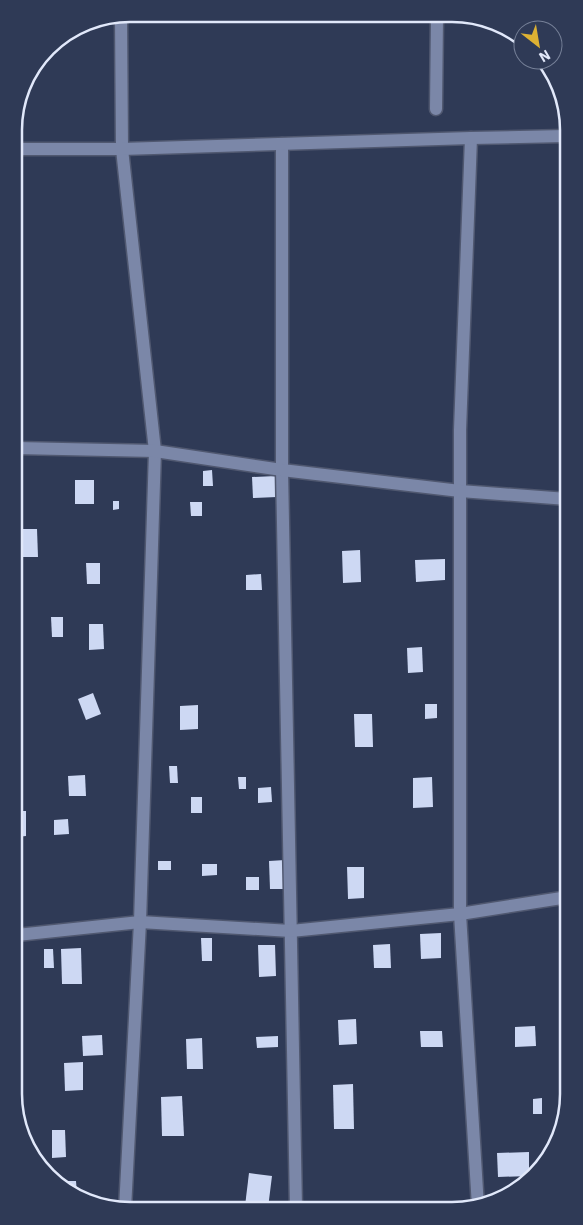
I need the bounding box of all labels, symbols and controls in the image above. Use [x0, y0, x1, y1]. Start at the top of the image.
north arrow [513, 20, 563, 70]
text: N [536, 46, 554, 66]

